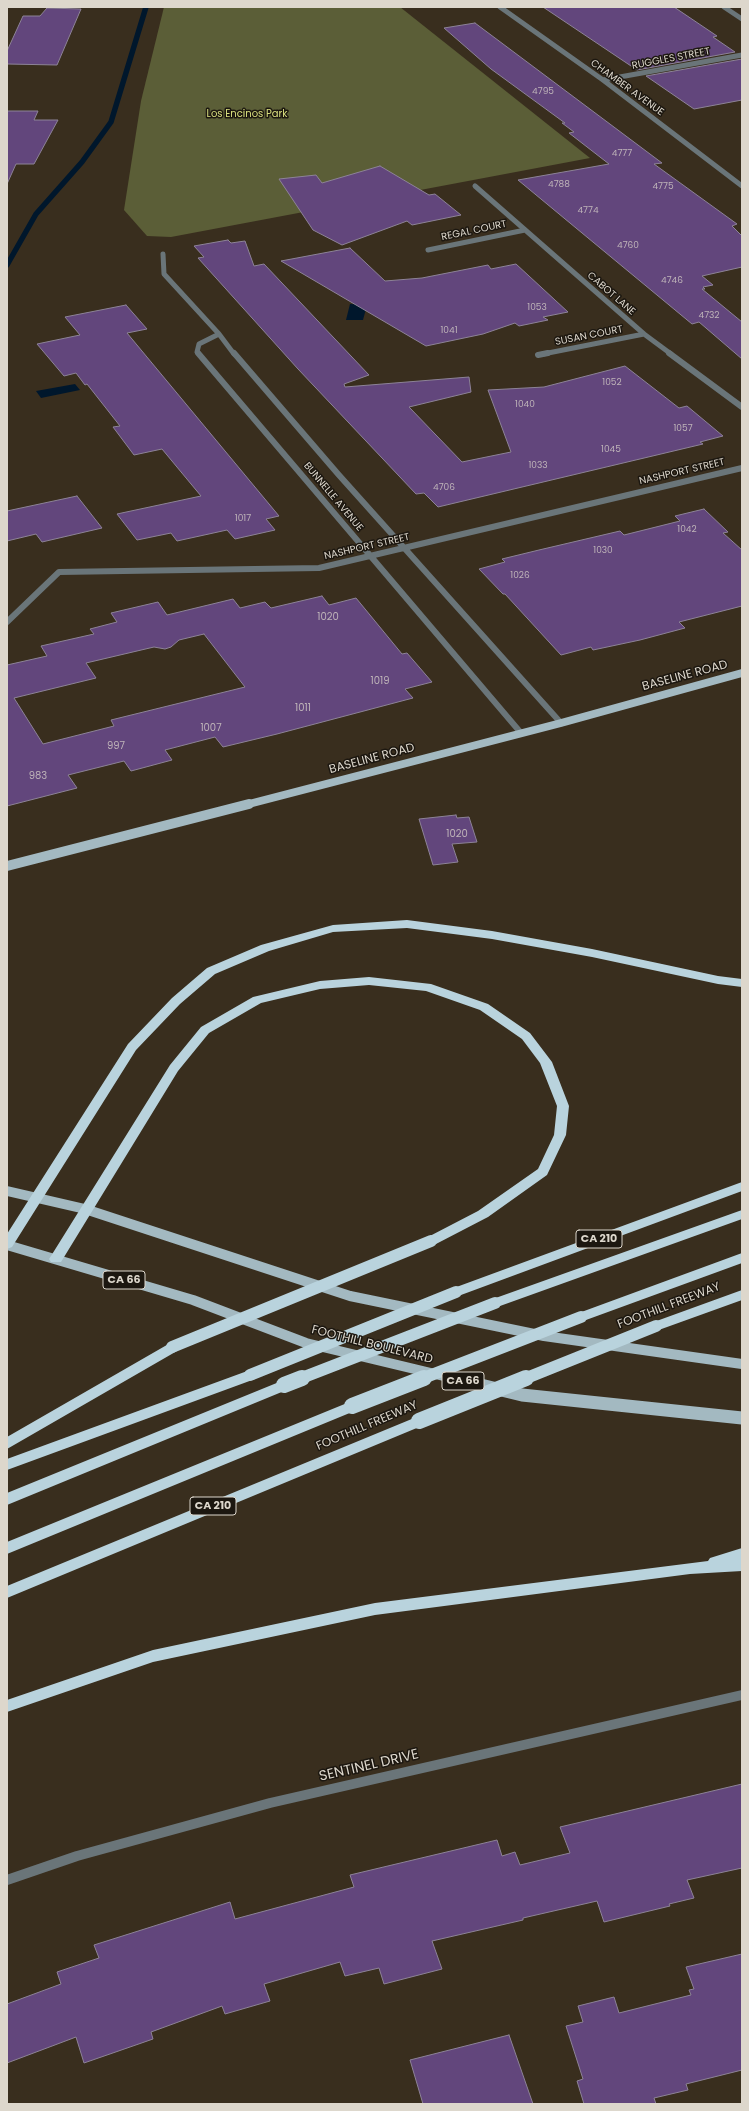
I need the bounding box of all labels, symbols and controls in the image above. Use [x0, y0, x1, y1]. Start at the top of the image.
street label: RUGGLES STREET [631, 46, 711, 72]
street label: CHAMBER AVENUE [588, 57, 666, 119]
house number: 4795 [532, 87, 554, 97]
park label: Los Encinos Park [207, 108, 287, 120]
house number: 4777 [612, 149, 632, 159]
house number: 4788 [548, 180, 570, 190]
house number: 4775 [652, 182, 674, 192]
house number: 4774 [577, 206, 599, 216]
street label: REGAL COURT [440, 218, 508, 244]
house number: 4760 [617, 241, 639, 251]
street label: CABOT LANE [585, 270, 637, 318]
house number: 4746 [661, 276, 683, 286]
house number: 1053 [527, 303, 547, 313]
house number: 4732 [698, 311, 720, 321]
street label: SUSAN COURT [554, 324, 624, 348]
house number: 1041 [440, 326, 458, 336]
house number: 1052 [602, 378, 622, 388]
house number: 1040 [515, 400, 535, 410]
house number: 1057 [673, 424, 693, 434]
house number: 1045 [601, 445, 621, 455]
street label: NASHPORT STREET [638, 456, 726, 488]
street label: BUNNELLE AVENUE [301, 460, 365, 534]
house number: 1033 [528, 461, 548, 471]
house number: 4706 [433, 483, 455, 493]
house number: 1017 [235, 514, 251, 524]
house number: 1042 [677, 525, 697, 535]
street label: NASHPORT STREET [323, 531, 411, 563]
house number: 1030 [593, 546, 613, 556]
house number: 1026 [510, 571, 530, 581]
house number: 1020 [317, 611, 339, 623]
street label: BASELINE ROAD [641, 658, 729, 694]
house number: 1019 [371, 675, 389, 687]
house number: 1011 [295, 702, 311, 714]
house number: 1007 [200, 722, 222, 734]
house number: 997 [107, 740, 125, 752]
street label: BASELINE ROAD [328, 741, 416, 777]
house number: 983 [29, 770, 47, 782]
house number: 1020 [446, 828, 468, 840]
road number: CA 210 [576, 1230, 622, 1248]
road number: CA 66 [103, 1271, 145, 1289]
street label: FOOTHILL FREEWAY [616, 1280, 722, 1332]
street label: FOOTHILL BOULEVARD [310, 1323, 434, 1367]
road number: CA 66 [442, 1372, 484, 1390]
street label: FOOTHILL FREEWAY [314, 1398, 420, 1454]
road number: CA 210 [190, 1497, 236, 1515]
street label: SENTINEL DRIVE [318, 1746, 420, 1786]

